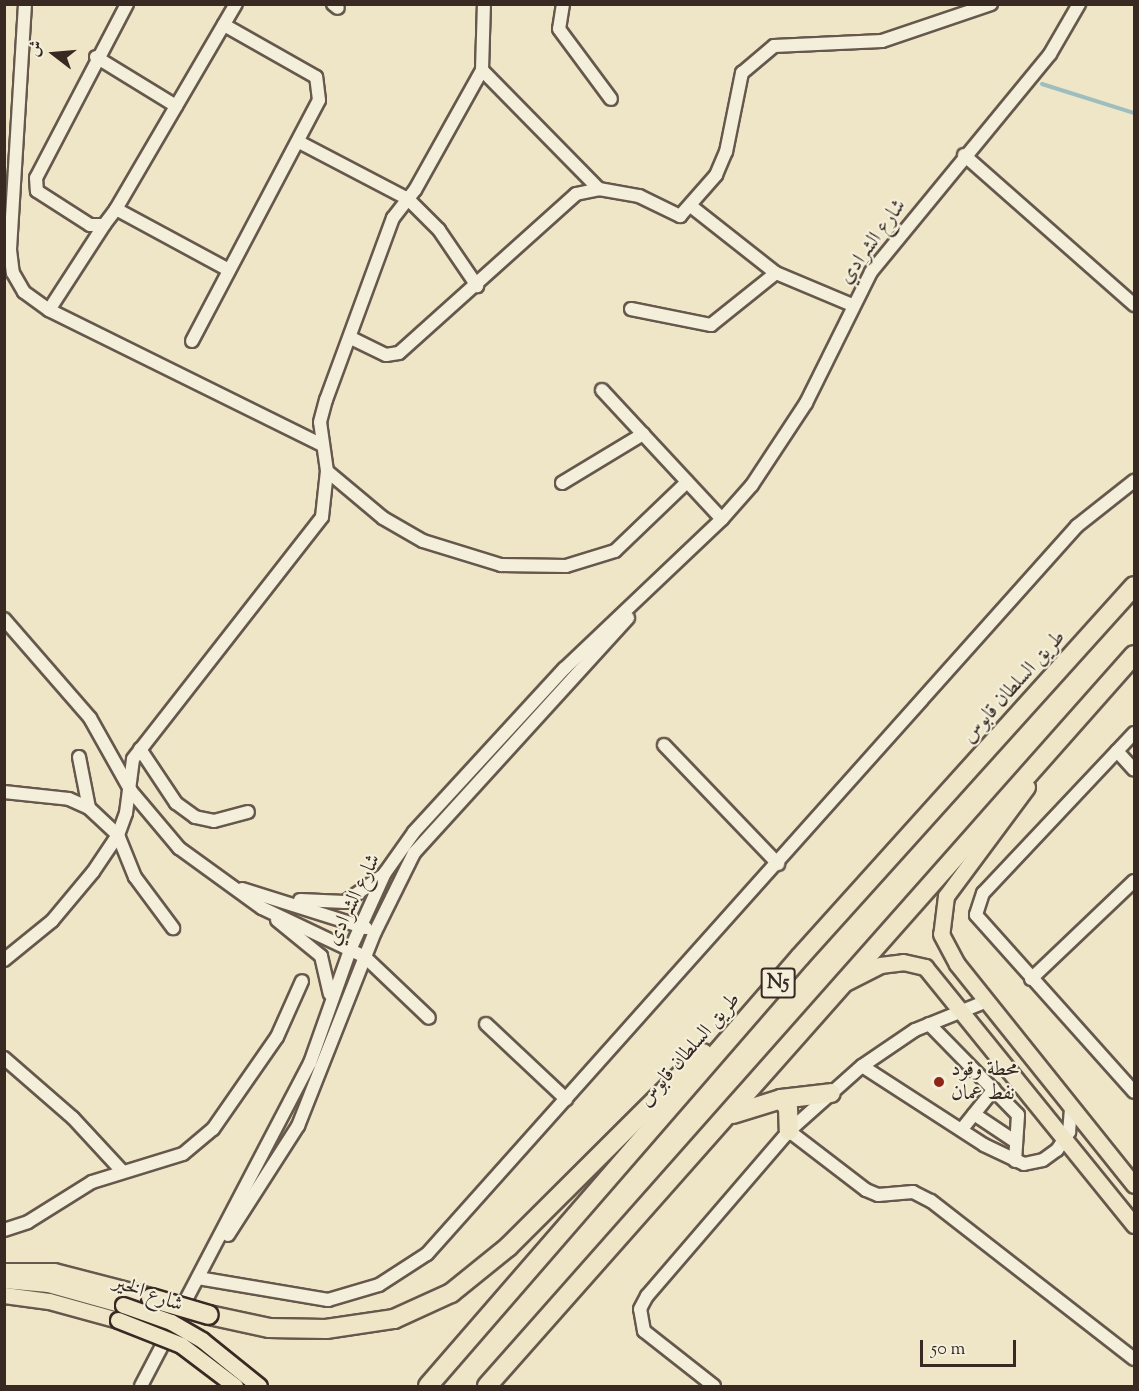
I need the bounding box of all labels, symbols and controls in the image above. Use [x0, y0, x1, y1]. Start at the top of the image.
north arrow [24, 24, 84, 84]
text: ش [23, 38, 49, 60]
street label: شارع الشرادي [834, 195, 912, 289]
street label: طريق السلطان قابوس [957, 625, 1071, 749]
street label: شارع الشرادي [321, 850, 387, 950]
road number: N5 [760, 966, 796, 1000]
street label: طريق السلطان قابوس [634, 988, 746, 1112]
place label: محطة وقود نفط عمان [951, 1057, 1019, 1107]
marker: محطة وقود نفط عمان [932, 1075, 946, 1089]
street label: شارع الخير [110, 1270, 186, 1318]
scale bar [923, 1328, 1019, 1366]
text: 50 m [931, 1337, 965, 1363]

